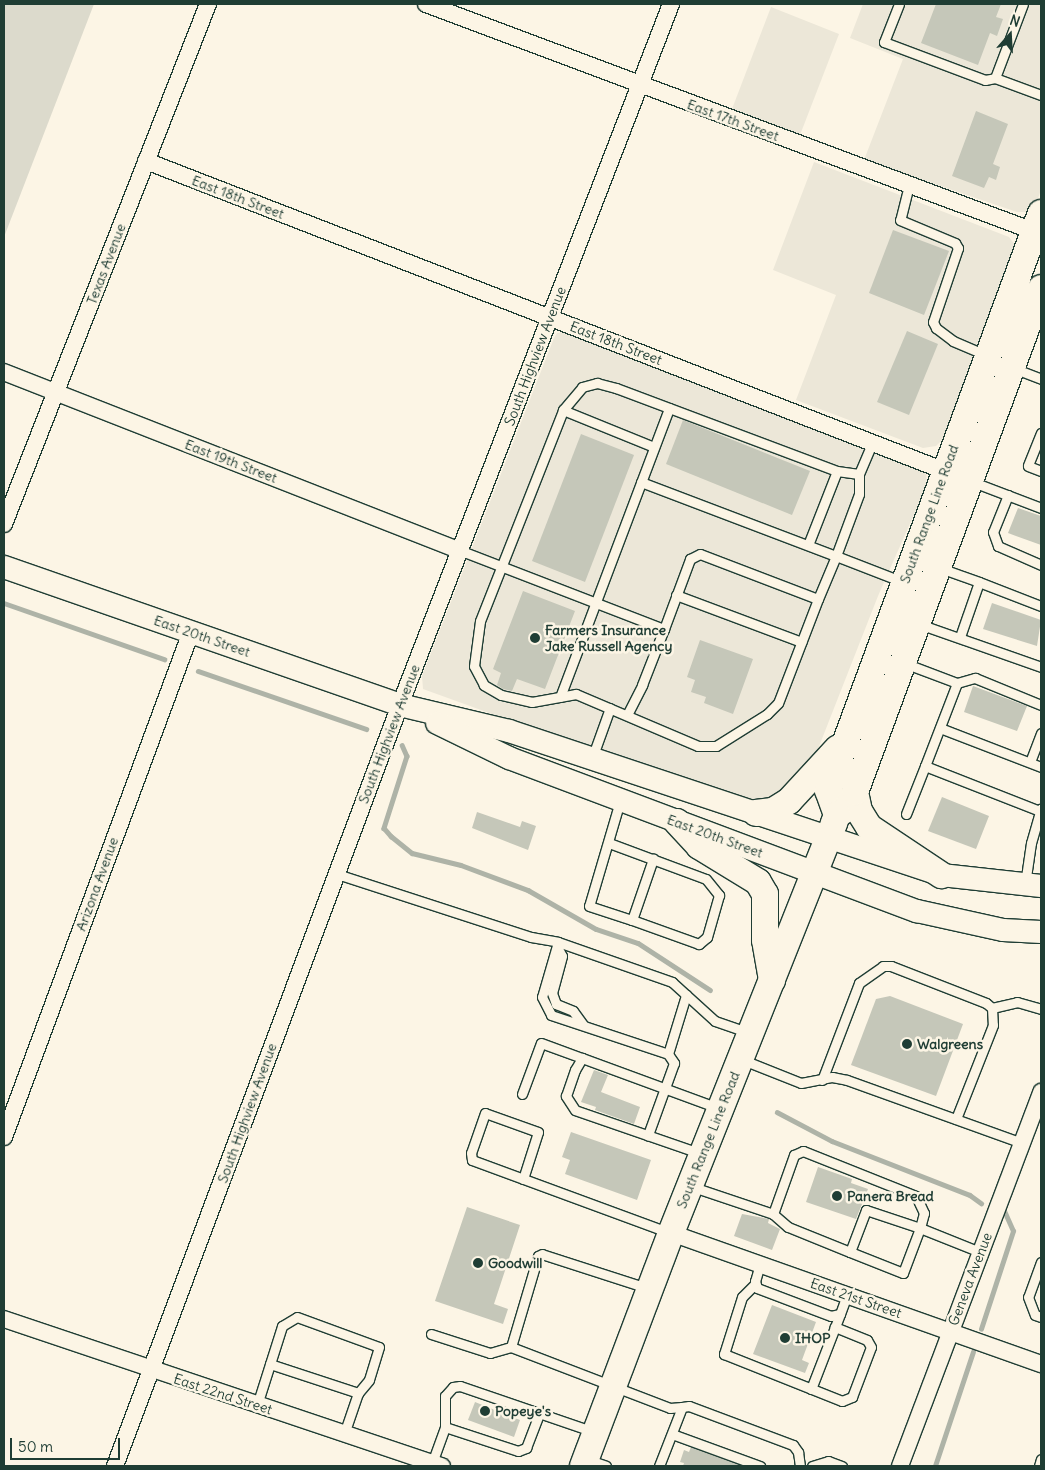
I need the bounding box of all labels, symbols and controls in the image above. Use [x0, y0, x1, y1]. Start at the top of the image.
north arrow [985, 10, 1035, 60]
text: N [1007, 11, 1022, 31]
street label: East 17th Street [685, 96, 781, 144]
street label: East 18th Street [189, 172, 287, 222]
street label: Texas Avenue [83, 221, 129, 307]
street label: South Highview Avenue [501, 284, 569, 428]
street label: East 18th Street [567, 318, 665, 368]
street label: East 19th Street [182, 436, 280, 486]
street label: South Range Line Road [896, 442, 962, 586]
street label: East 20th Street [152, 612, 252, 660]
place label: Farmers Insurance Jake Russell Agency [545, 622, 672, 654]
marker: Farmers Insurance Jake Russell Agency [529, 632, 541, 644]
street label: South Highview Avenue [355, 662, 423, 806]
street label: East 20th Street [665, 811, 765, 861]
street label: Arizona Avenue [72, 835, 122, 933]
place label: Walgreens [917, 1036, 983, 1052]
marker: Walgreens [901, 1038, 913, 1050]
street label: South Highview Avenue [214, 1041, 280, 1185]
street label: South Range Line Road [673, 1069, 743, 1211]
place label: Panera Bread [847, 1188, 934, 1204]
marker: Panera Bread [831, 1190, 843, 1202]
street label: Geneva Avenue [945, 1230, 995, 1328]
place label: Goodwill [488, 1255, 542, 1271]
marker: Goodwill [472, 1257, 484, 1269]
street label: East 21st Street [808, 1275, 904, 1321]
place label: IHOP [795, 1330, 830, 1346]
marker: IHOP [779, 1332, 791, 1344]
street label: East 22nd Street [172, 1370, 274, 1418]
place label: Popeye's [495, 1403, 551, 1419]
marker: Popeye's [479, 1405, 491, 1417]
scale bar [12, 1428, 122, 1460]
text: 50 m [18, 1437, 53, 1456]

